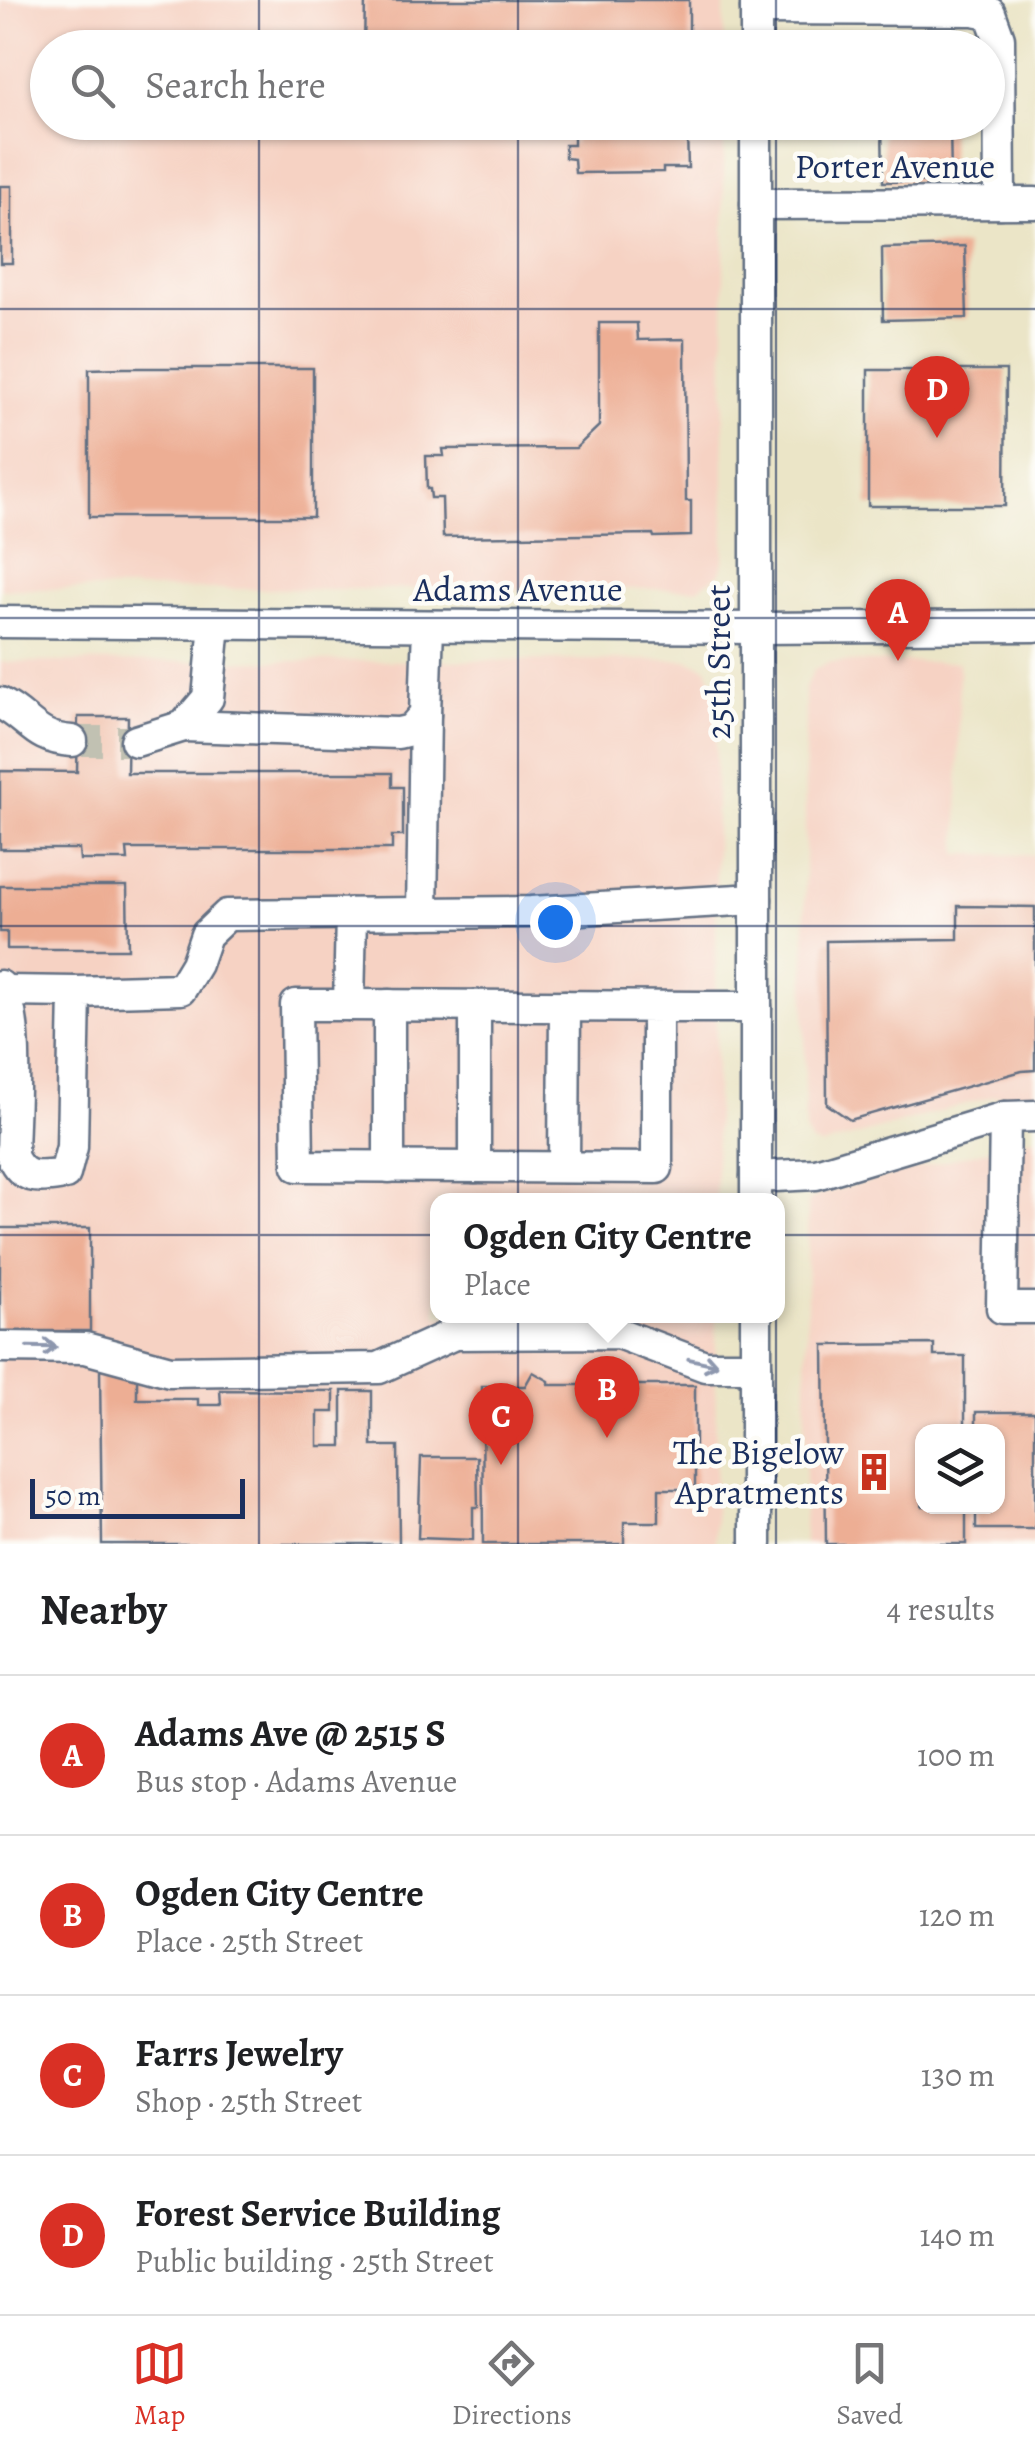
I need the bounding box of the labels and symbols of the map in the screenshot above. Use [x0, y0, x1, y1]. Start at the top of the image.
street label: Porter Avenue [795, 142, 995, 190]
pin: D [904, 356, 970, 438]
street label: Adams Avenue [412, 565, 623, 613]
pin: A [866, 578, 930, 661]
street label: 25th Street [694, 585, 742, 739]
your location [530, 897, 581, 948]
one-way arrow [26, 1338, 58, 1356]
one-way arrow [686, 1354, 718, 1372]
pin: B [574, 1356, 640, 1438]
pin: C [468, 1382, 534, 1465]
place label: The Bigelow Apratments [673, 1428, 844, 1516]
building icon: The Bigelow Apratments [853, 1451, 895, 1493]
scale bar [30, 1474, 245, 1518]

